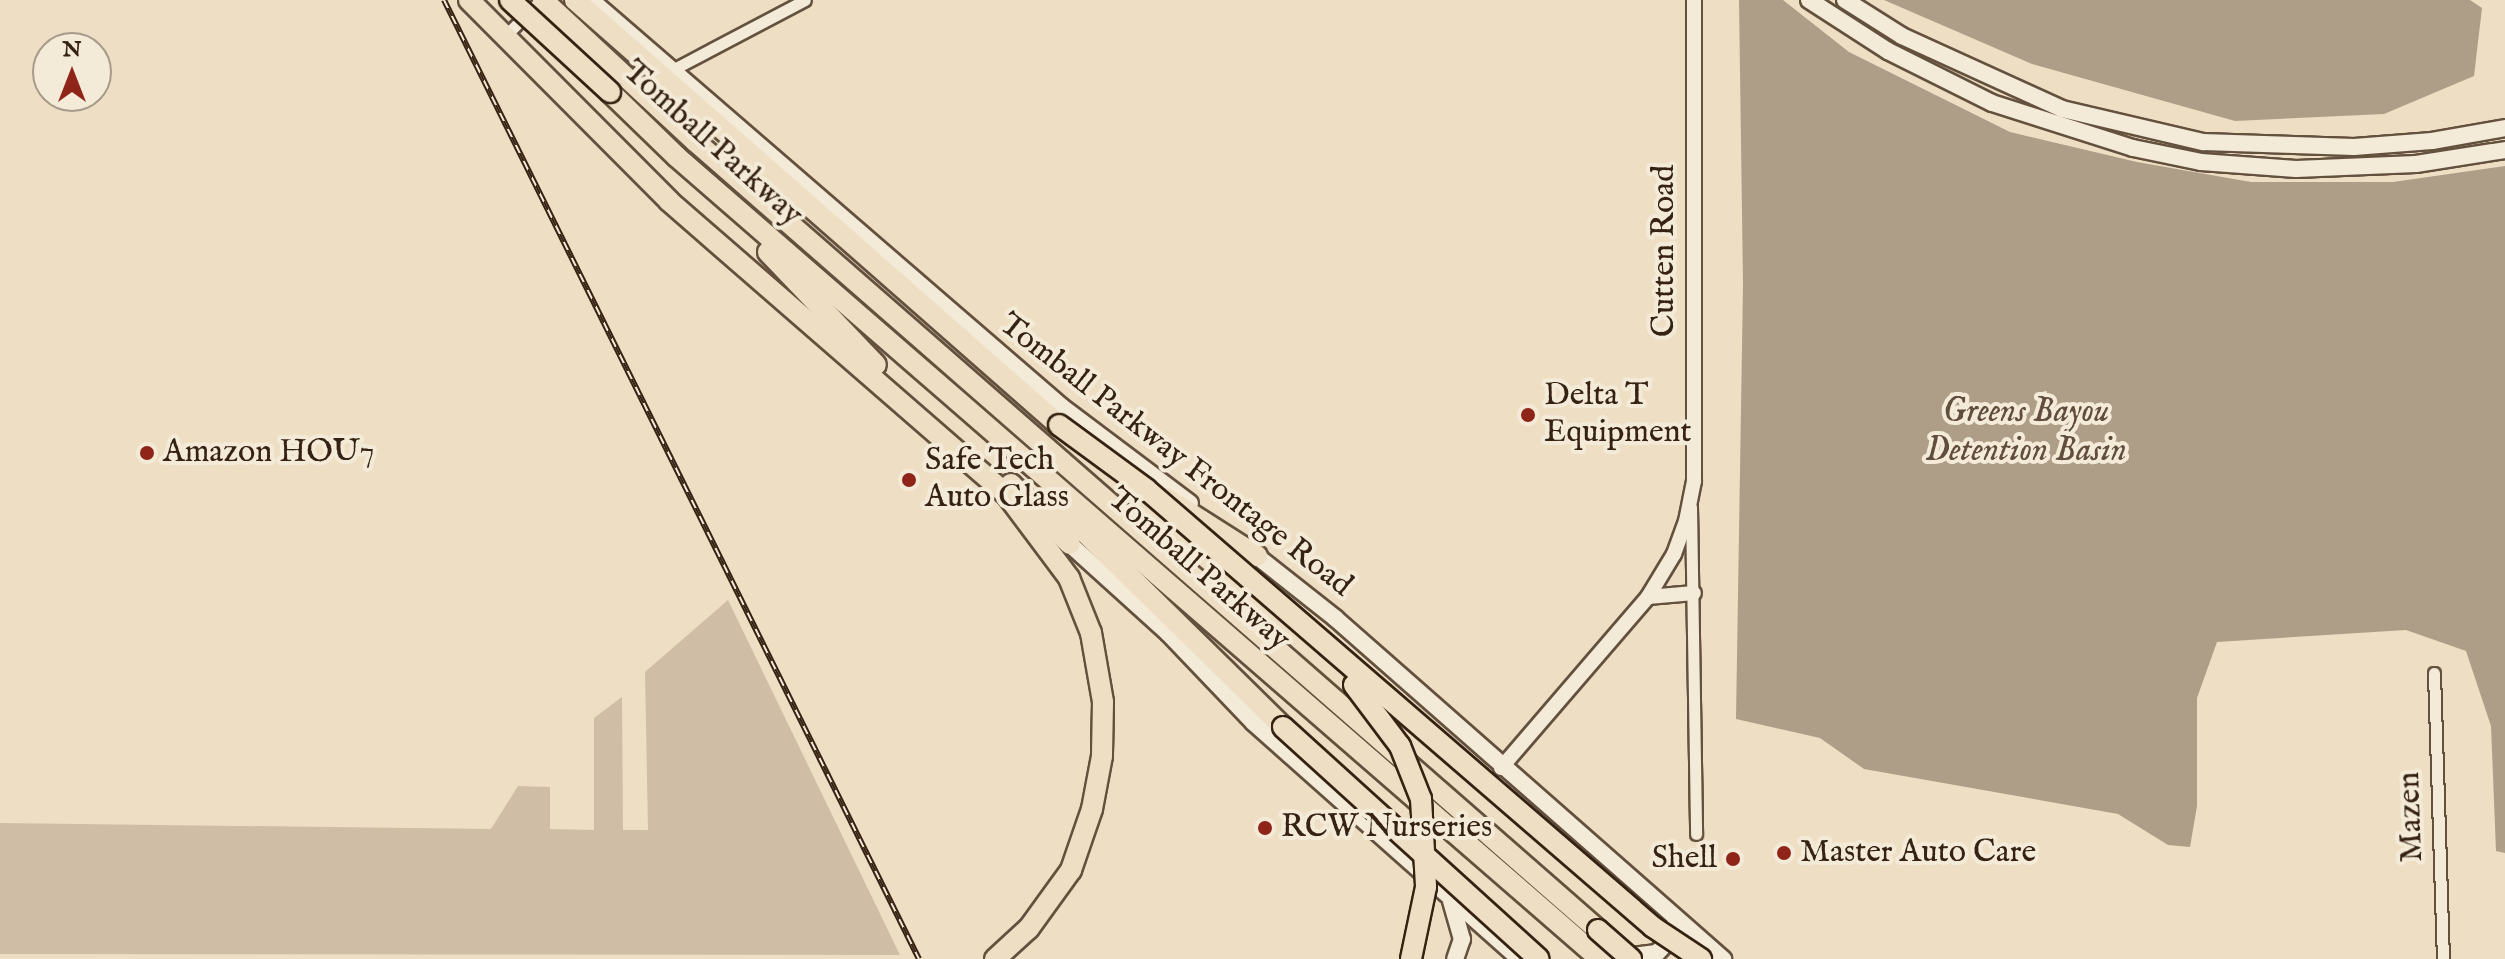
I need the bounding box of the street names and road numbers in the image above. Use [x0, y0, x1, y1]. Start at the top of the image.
street label: Tomball Parkway [614, 53, 810, 235]
street label: Cutten Road [1646, 165, 1684, 337]
street label: Tomball Parkway Frontage Road [991, 306, 1359, 606]
street label: Tomball Parkway [1099, 480, 1297, 660]
street label: Mazen [2391, 771, 2433, 863]

